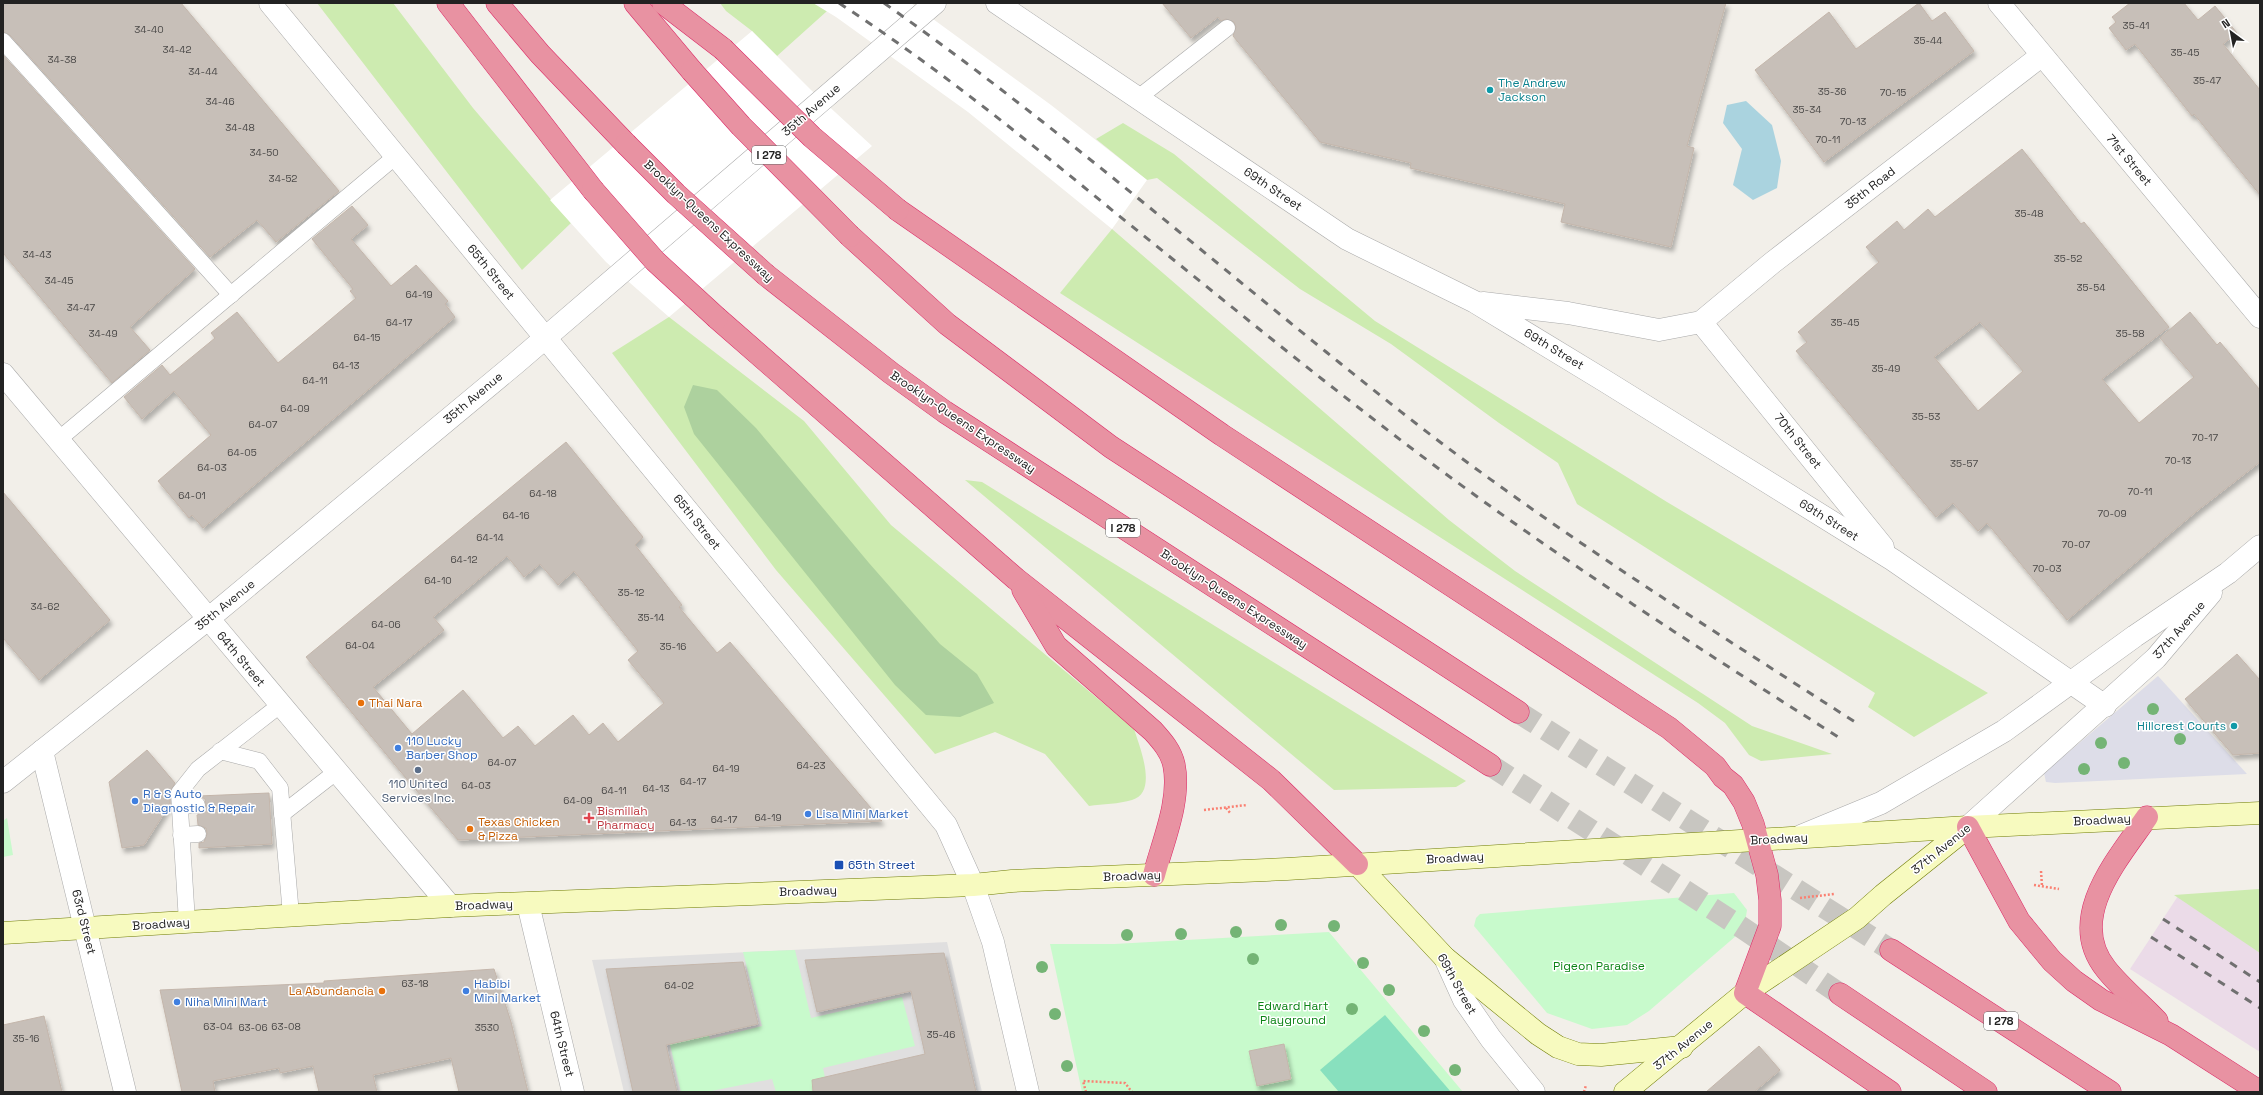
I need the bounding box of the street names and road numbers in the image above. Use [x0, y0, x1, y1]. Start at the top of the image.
street label: 35th Avenue [778, 80, 844, 140]
street label: 71st Street [2103, 131, 2155, 189]
road number: I 278 [752, 146, 786, 164]
street label: Brooklyn-Queens Expressway [641, 156, 777, 286]
street label: 35th Road [1841, 163, 1899, 213]
street label: 69th Street [1241, 164, 1305, 214]
street label: 65th Street [464, 241, 518, 303]
street label: 69th Street [1521, 325, 1587, 373]
street label: Brooklyn-Queens Expressway [887, 367, 1039, 477]
street label: 35th Avenue [440, 369, 506, 427]
street label: 70th Street [1771, 410, 1825, 472]
street label: 65th Street [670, 491, 724, 553]
street label: 69th Street [1796, 495, 1862, 545]
road number: I 278 [1106, 519, 1140, 537]
street label: Brooklyn-Queens Expressway [1157, 545, 1311, 653]
street label: 35th Avenue [192, 576, 258, 634]
street label: 37th Avenue [2149, 598, 2209, 662]
street label: 64th Street [213, 628, 269, 690]
street label: Broadway [2073, 811, 2131, 829]
street label: 37th Avenue [1908, 820, 1974, 878]
street label: Broadway [1750, 830, 1808, 848]
street label: Broadway [1426, 849, 1484, 867]
street label: Broadway [1103, 867, 1161, 885]
street label: Broadway [779, 882, 837, 900]
street label: 63rd Street [68, 888, 100, 956]
street label: Broadway [455, 896, 513, 914]
street label: Broadway [132, 914, 190, 934]
street label: 69th Street [1434, 951, 1480, 1017]
street label: 64th Street [546, 1009, 578, 1079]
road number: I 278 [1984, 1012, 2018, 1030]
street label: 37th Avenue [1650, 1016, 1716, 1074]

